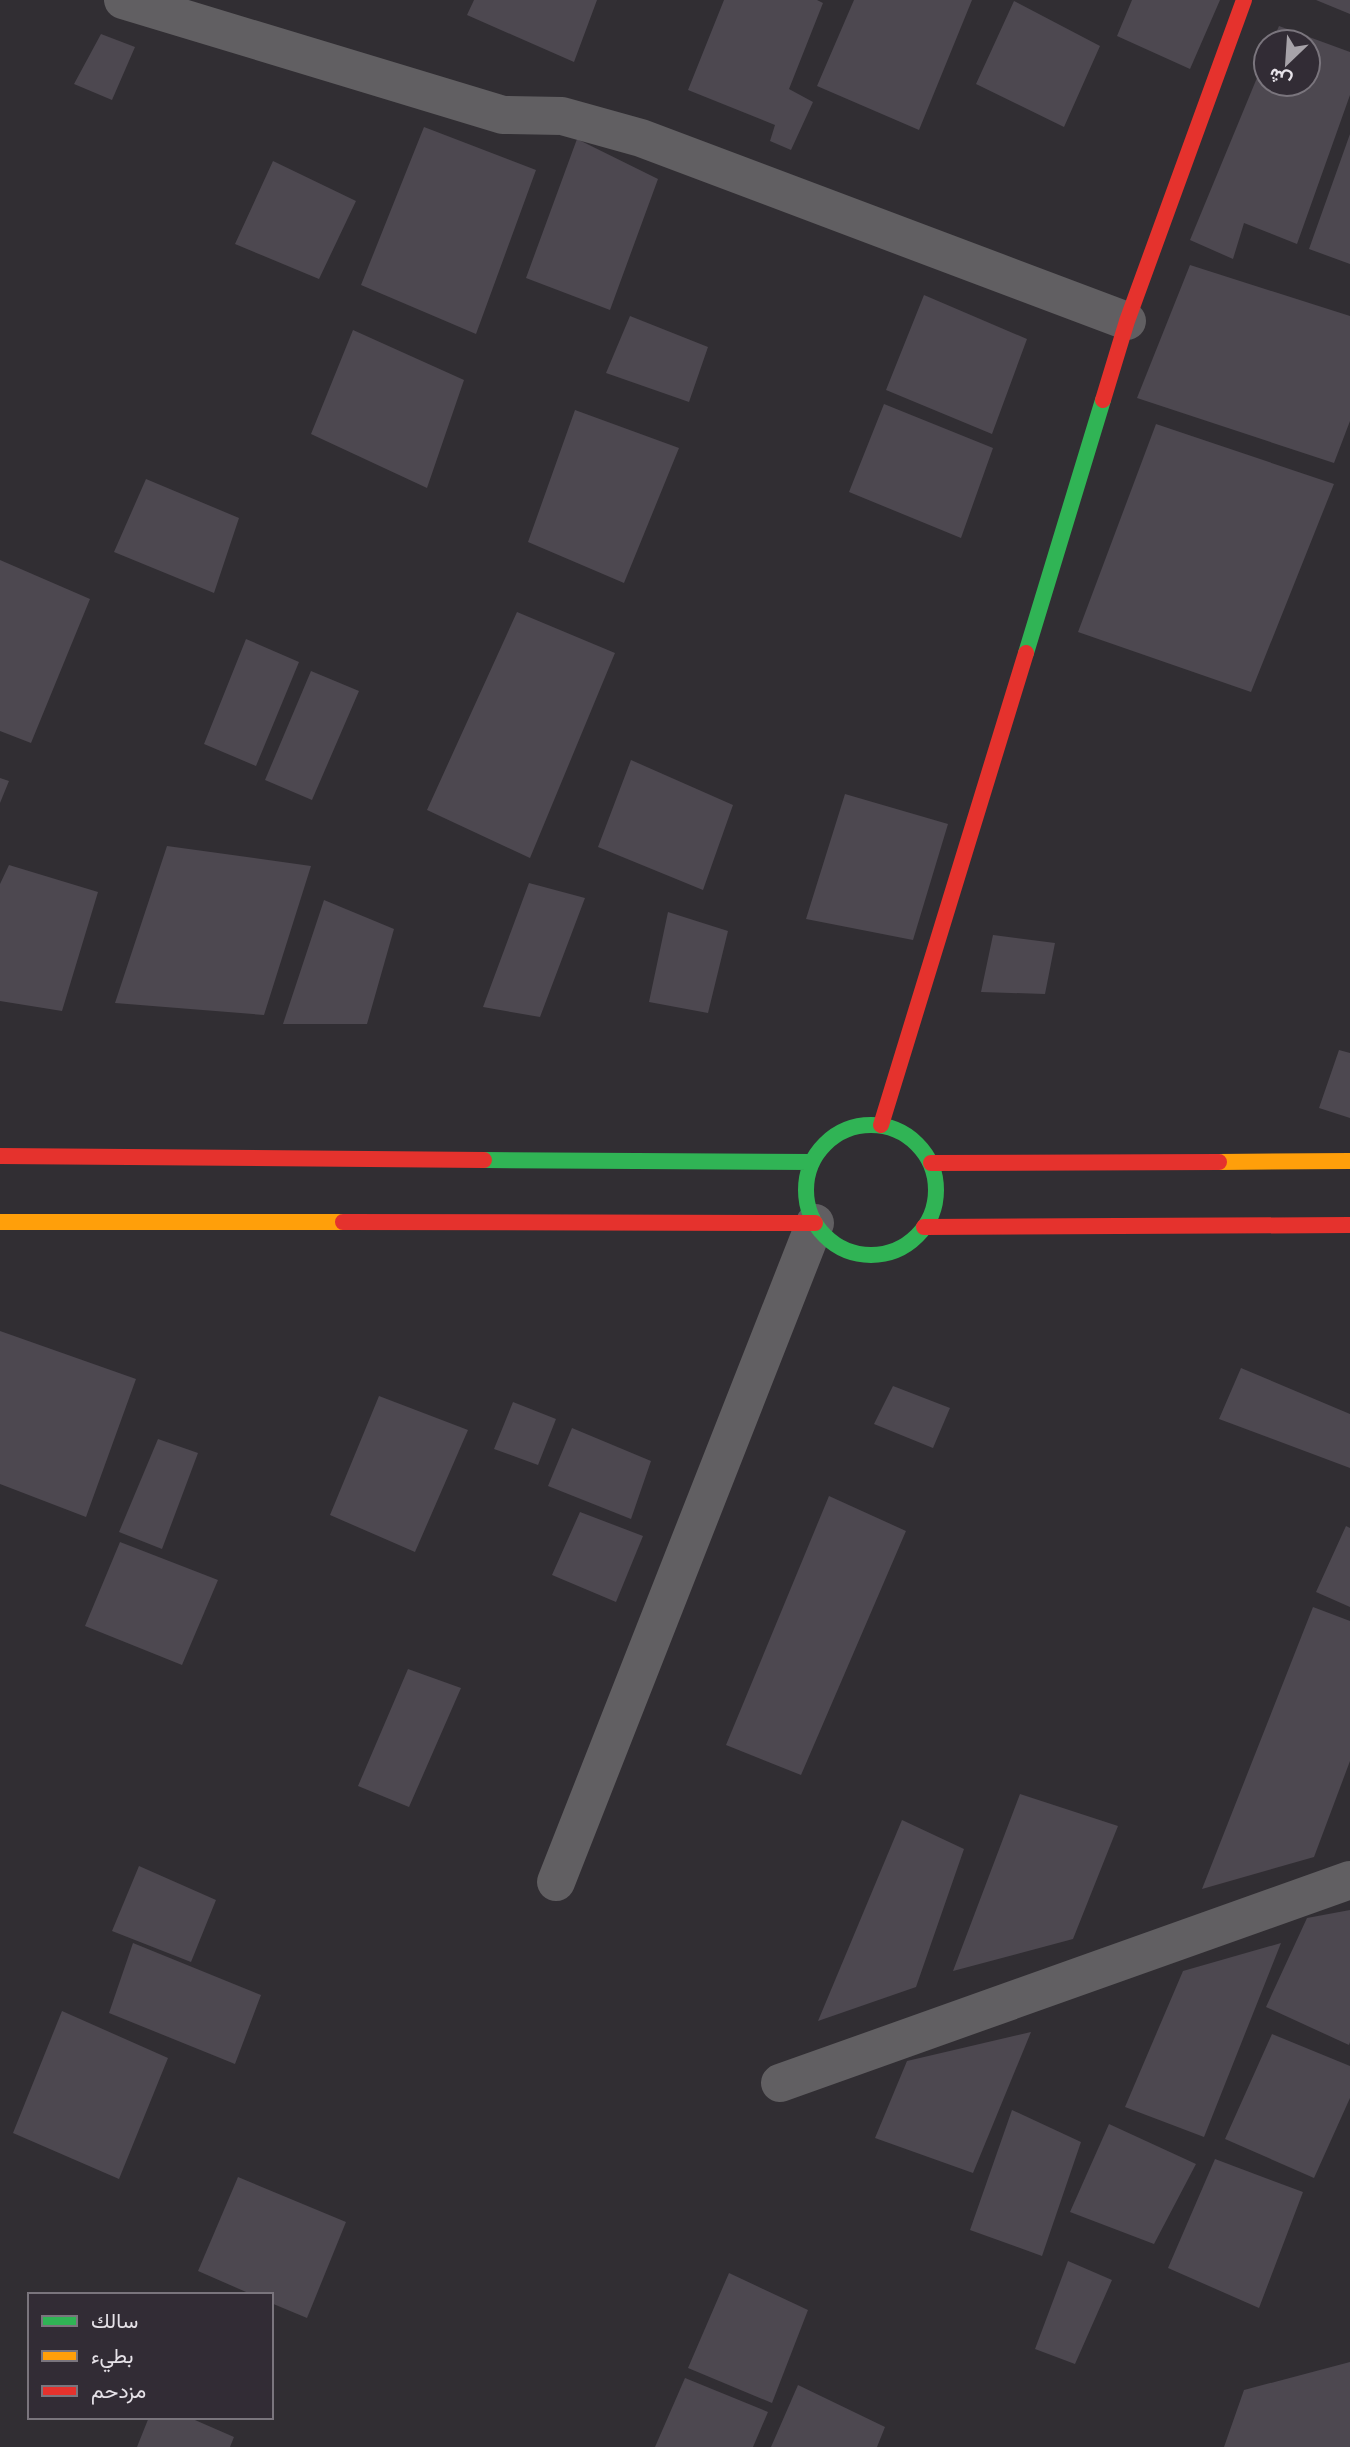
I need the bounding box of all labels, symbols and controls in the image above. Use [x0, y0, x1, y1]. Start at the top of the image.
north arrow [1252, 28, 1322, 98]
text: ش [1265, 63, 1295, 93]
legend [28, 2293, 273, 2419]
text: سالك [91, 2308, 138, 2333]
text: بطيء [91, 2343, 134, 2373]
text: مزدحم [91, 2378, 146, 2405]

